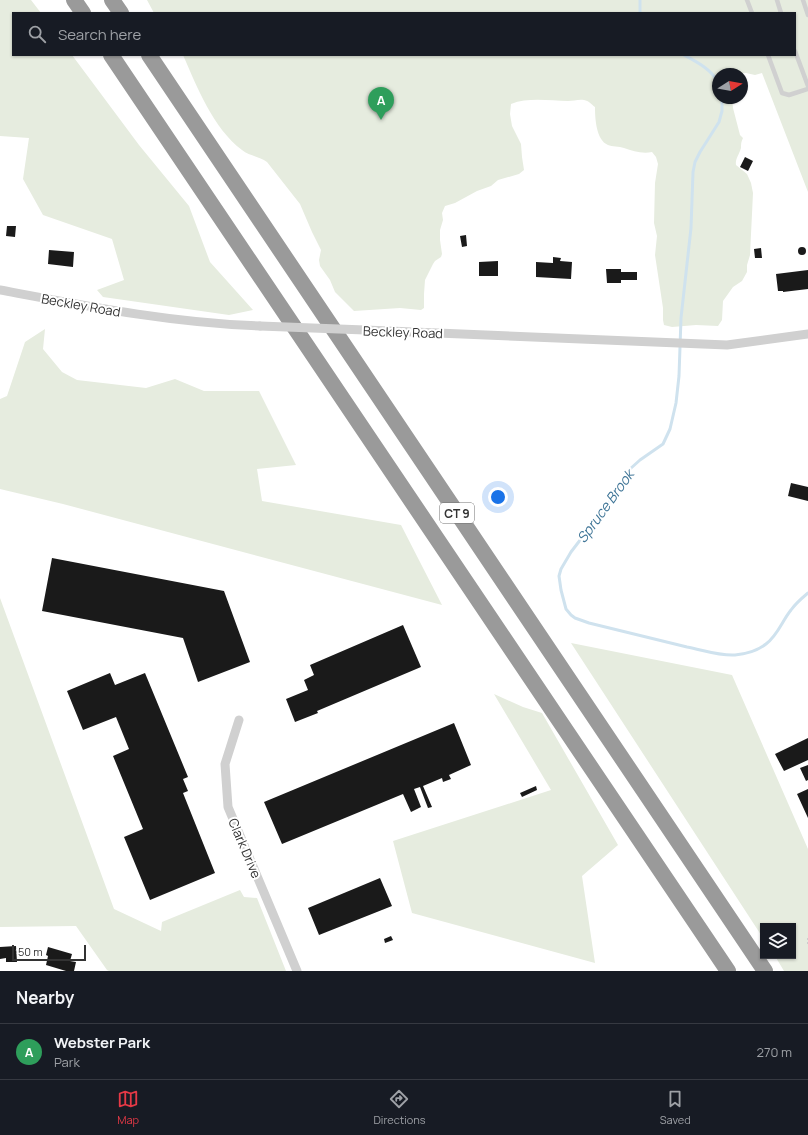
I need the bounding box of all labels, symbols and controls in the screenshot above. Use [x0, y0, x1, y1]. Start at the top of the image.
search box [12, 12, 796, 56]
icon: search [26, 23, 48, 45]
text: Search here [58, 24, 141, 45]
north arrow [712, 68, 748, 104]
pin: A [368, 87, 394, 120]
street label: Beckley Road [40, 289, 122, 321]
street label: Beckley Road [363, 322, 443, 342]
water label: Spruce Brook [572, 464, 639, 546]
your location [488, 487, 508, 507]
road number: CT 9 [440, 503, 474, 523]
street label: Clark Drive [224, 815, 266, 881]
map controls [760, 923, 796, 959]
button: layers [760, 923, 796, 959]
scale bar [12, 943, 86, 962]
text: 50 m [18, 944, 43, 959]
text: Nearby [16, 986, 74, 1009]
text: Webster Park [54, 1032, 150, 1053]
text: A [25, 1043, 33, 1061]
text: 270 m [757, 1043, 792, 1061]
text: Park [54, 1053, 80, 1071]
tab: Map [117, 1088, 139, 1127]
tab: Directions [373, 1088, 426, 1127]
tab: Saved [660, 1088, 691, 1127]

